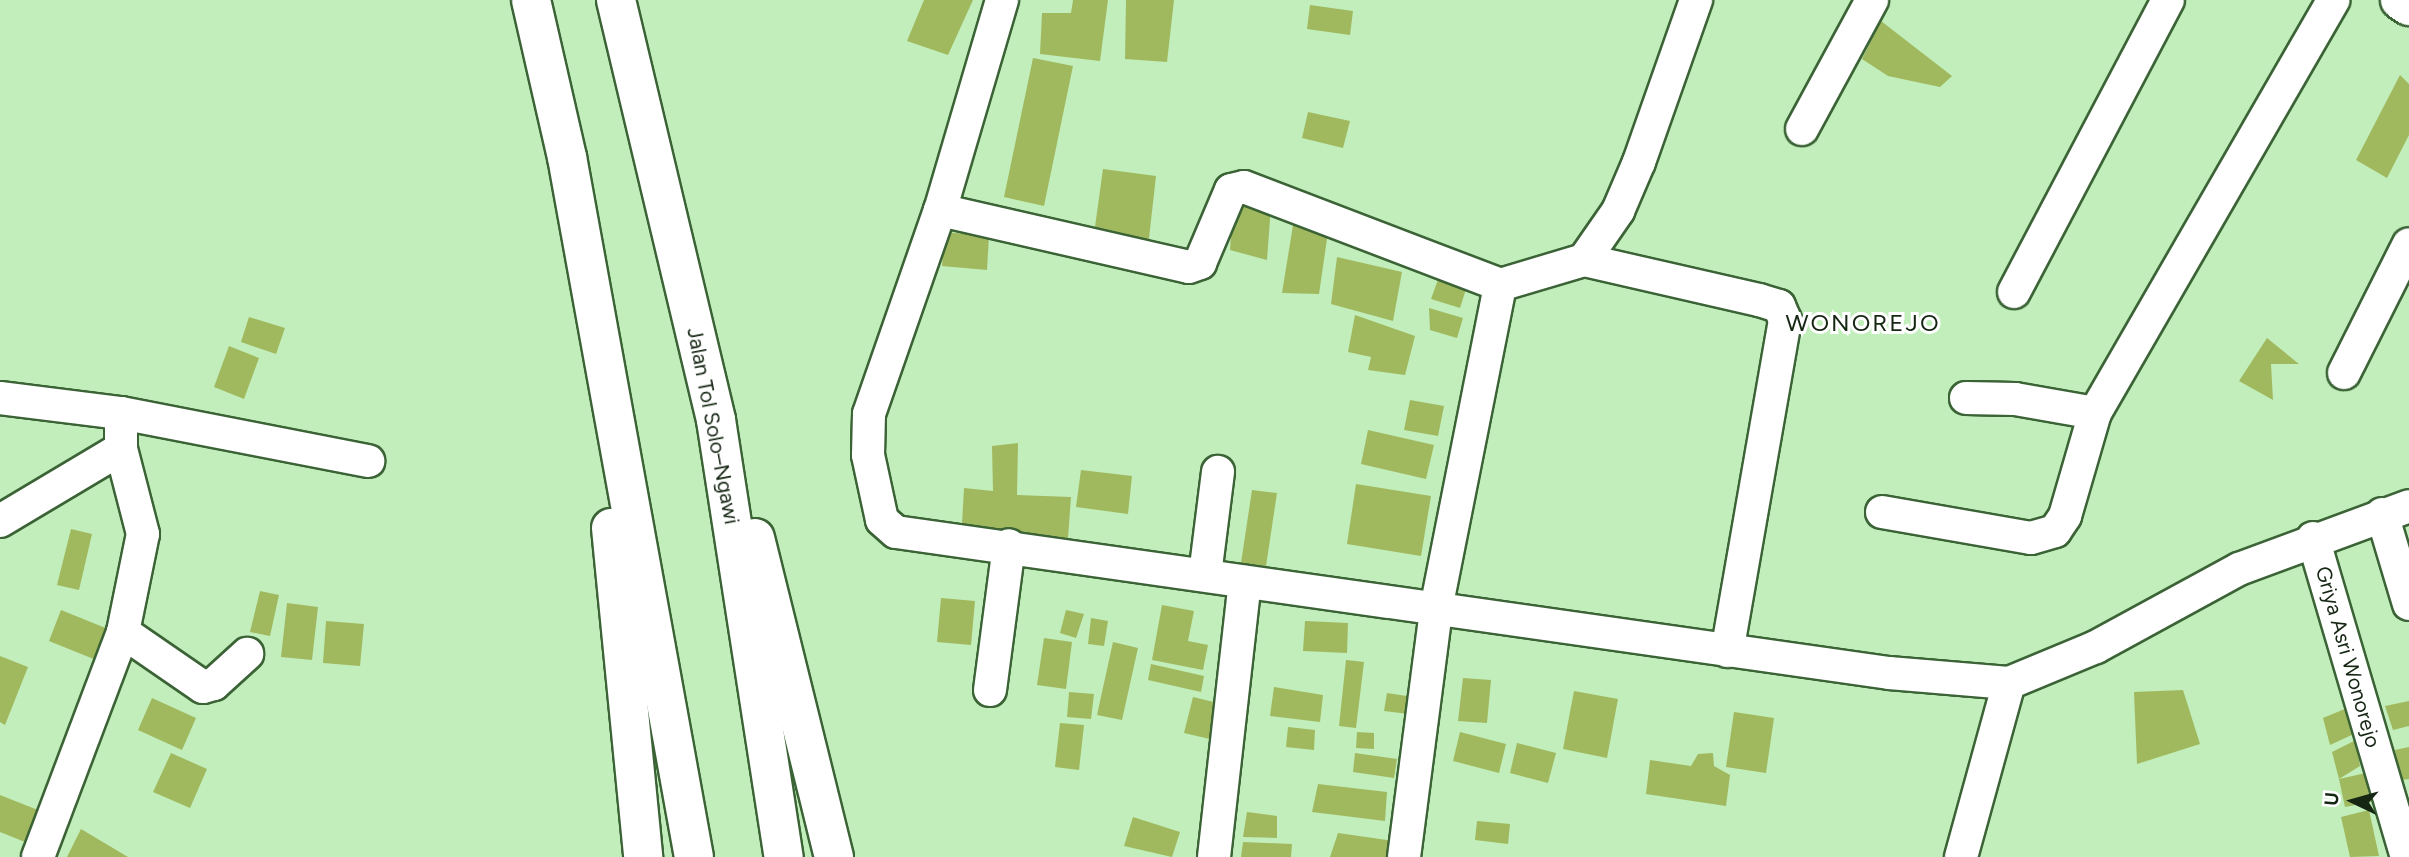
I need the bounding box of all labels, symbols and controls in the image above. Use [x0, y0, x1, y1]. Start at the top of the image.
district label: WONOREJO [1786, 309, 1940, 337]
street label: Jalan Tol Solo–Ngawi [682, 325, 744, 527]
street label: Griya Asri Wonorejo [2310, 563, 2386, 751]
north arrow [2318, 766, 2388, 836]
text: U [2320, 791, 2344, 807]

